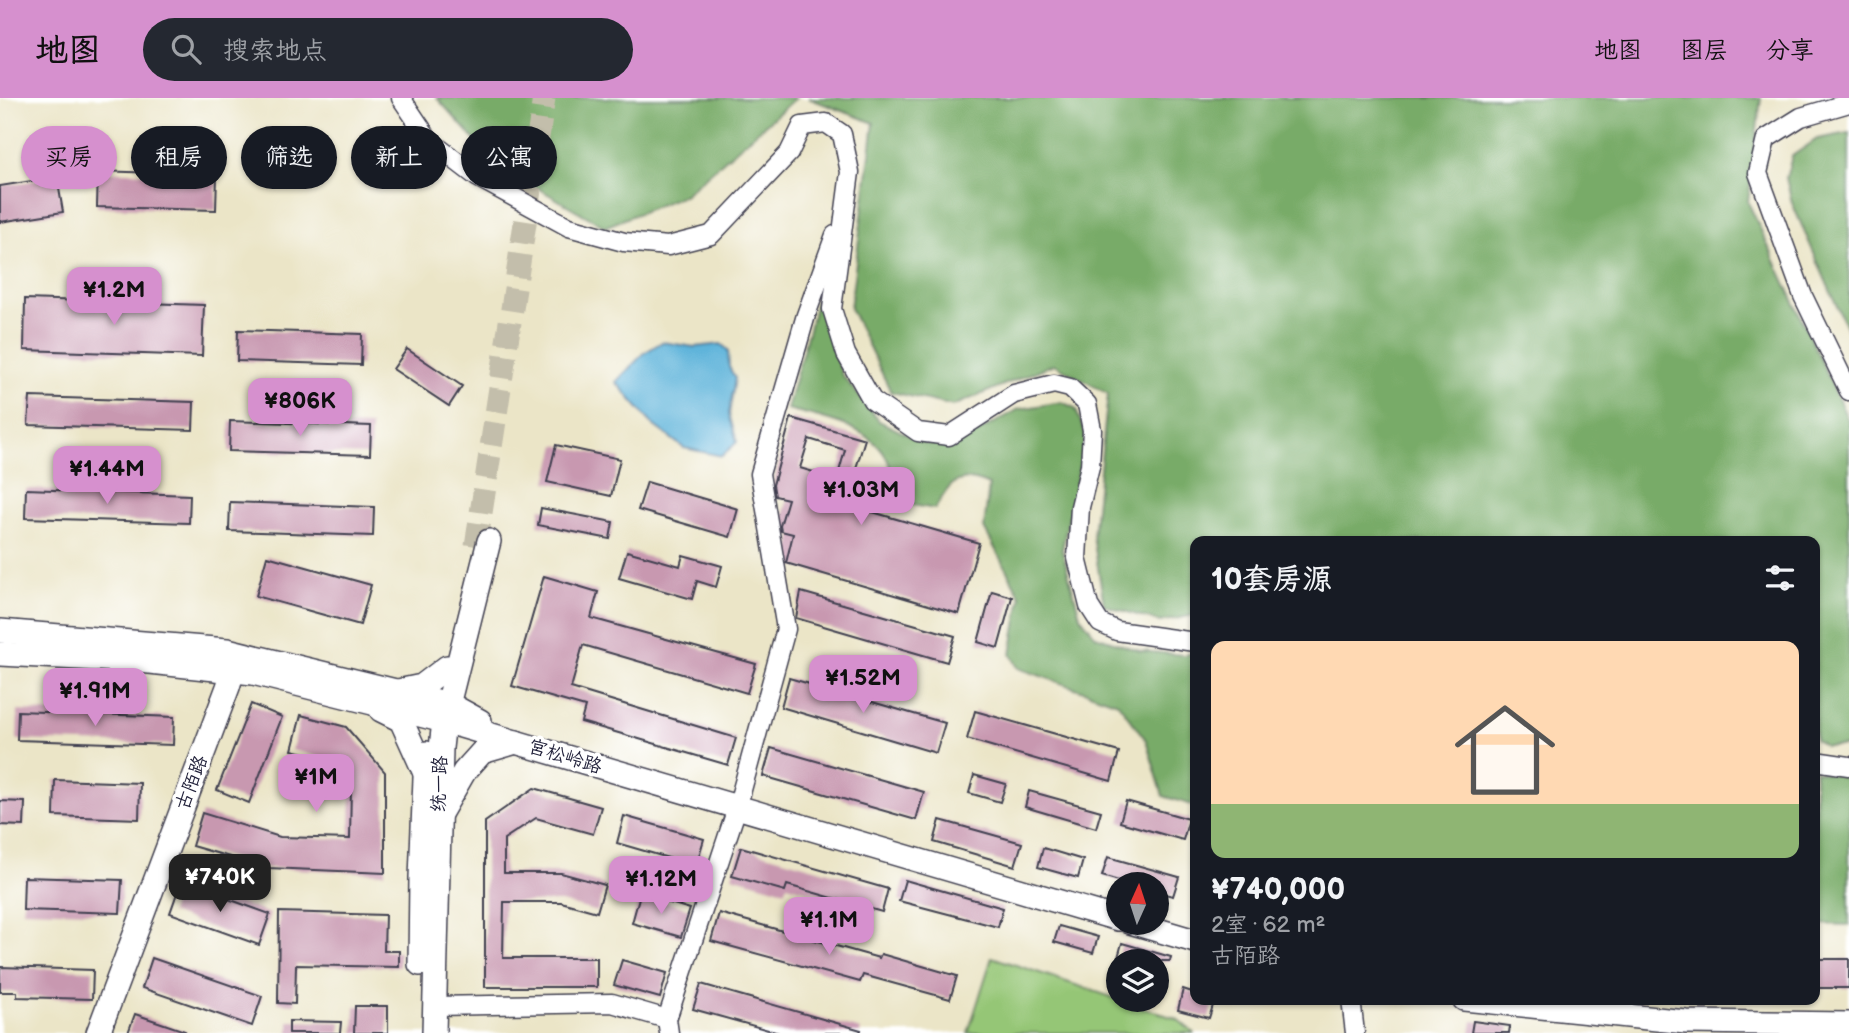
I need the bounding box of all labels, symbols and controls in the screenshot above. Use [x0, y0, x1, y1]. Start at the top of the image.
search box [143, 18, 633, 81]
icon: search [167, 30, 205, 68]
text: 地图 [35, 31, 101, 71]
text: 搜索地点 [223, 36, 327, 67]
text: 地图 [1594, 36, 1642, 65]
text: 图层 [1680, 36, 1728, 65]
text: 分享 [1766, 36, 1814, 65]
chip: 买房 [21, 126, 117, 189]
chip: 租房 [131, 126, 227, 189]
chip: 筛选 [241, 126, 337, 189]
chip: 新上 [351, 126, 447, 189]
chip: 公寓 [461, 126, 557, 189]
pin: ¥1.2M [65, 268, 163, 327]
text: ¥1.2M [83, 276, 145, 304]
pin: ¥806K [251, 378, 349, 438]
text: ¥806K [264, 387, 336, 415]
pin: ¥1.44M [50, 446, 164, 506]
text: ¥1.44M [69, 455, 145, 483]
pin: ¥1.03M [804, 468, 918, 527]
text: ¥1.03M [823, 476, 899, 504]
icon: filters [1761, 559, 1799, 597]
text: 10套房源 [1211, 562, 1332, 598]
pin: ¥1.52M [806, 656, 920, 715]
text: ¥1.52M [825, 664, 901, 692]
pin: ¥1.91M [38, 668, 152, 728]
text: ¥1.91M [59, 677, 131, 705]
icon: home [1442, 687, 1568, 813]
street label: 宫松岭路 [525, 735, 605, 779]
street label: 古陌路 [171, 752, 213, 814]
pin: ¥1M [282, 754, 350, 814]
street label: 统一路 [428, 755, 452, 813]
text: ¥1M [294, 763, 338, 791]
pin: ¥740K [171, 854, 269, 914]
pin: ¥1.12M [604, 856, 718, 916]
text: ¥740K [185, 863, 255, 891]
text: ¥1.12M [625, 865, 697, 893]
north arrow [1106, 872, 1169, 934]
map controls [1106, 872, 1169, 1012]
text: ¥740,000 [1211, 872, 1345, 908]
pin: ¥1.1M [780, 898, 878, 957]
text: ¥1.1M [800, 906, 858, 934]
text: 2室 · 62 m² [1211, 911, 1325, 939]
text: 古陌路 [1211, 942, 1280, 970]
button: layers [1106, 949, 1169, 1012]

